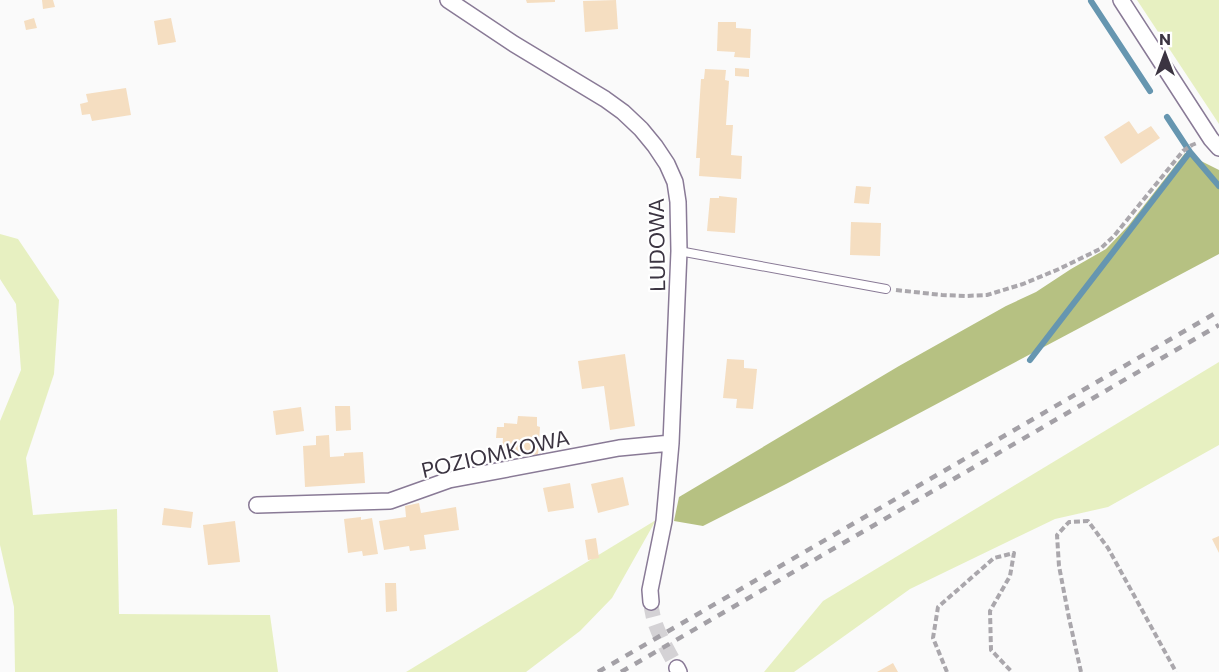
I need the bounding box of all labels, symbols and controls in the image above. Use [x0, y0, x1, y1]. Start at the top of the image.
north arrow [1135, 24, 1195, 84]
text: N [1159, 29, 1171, 48]
street label: LUDOWA [643, 198, 669, 292]
street label: POZIOMKOWA [418, 424, 572, 482]

